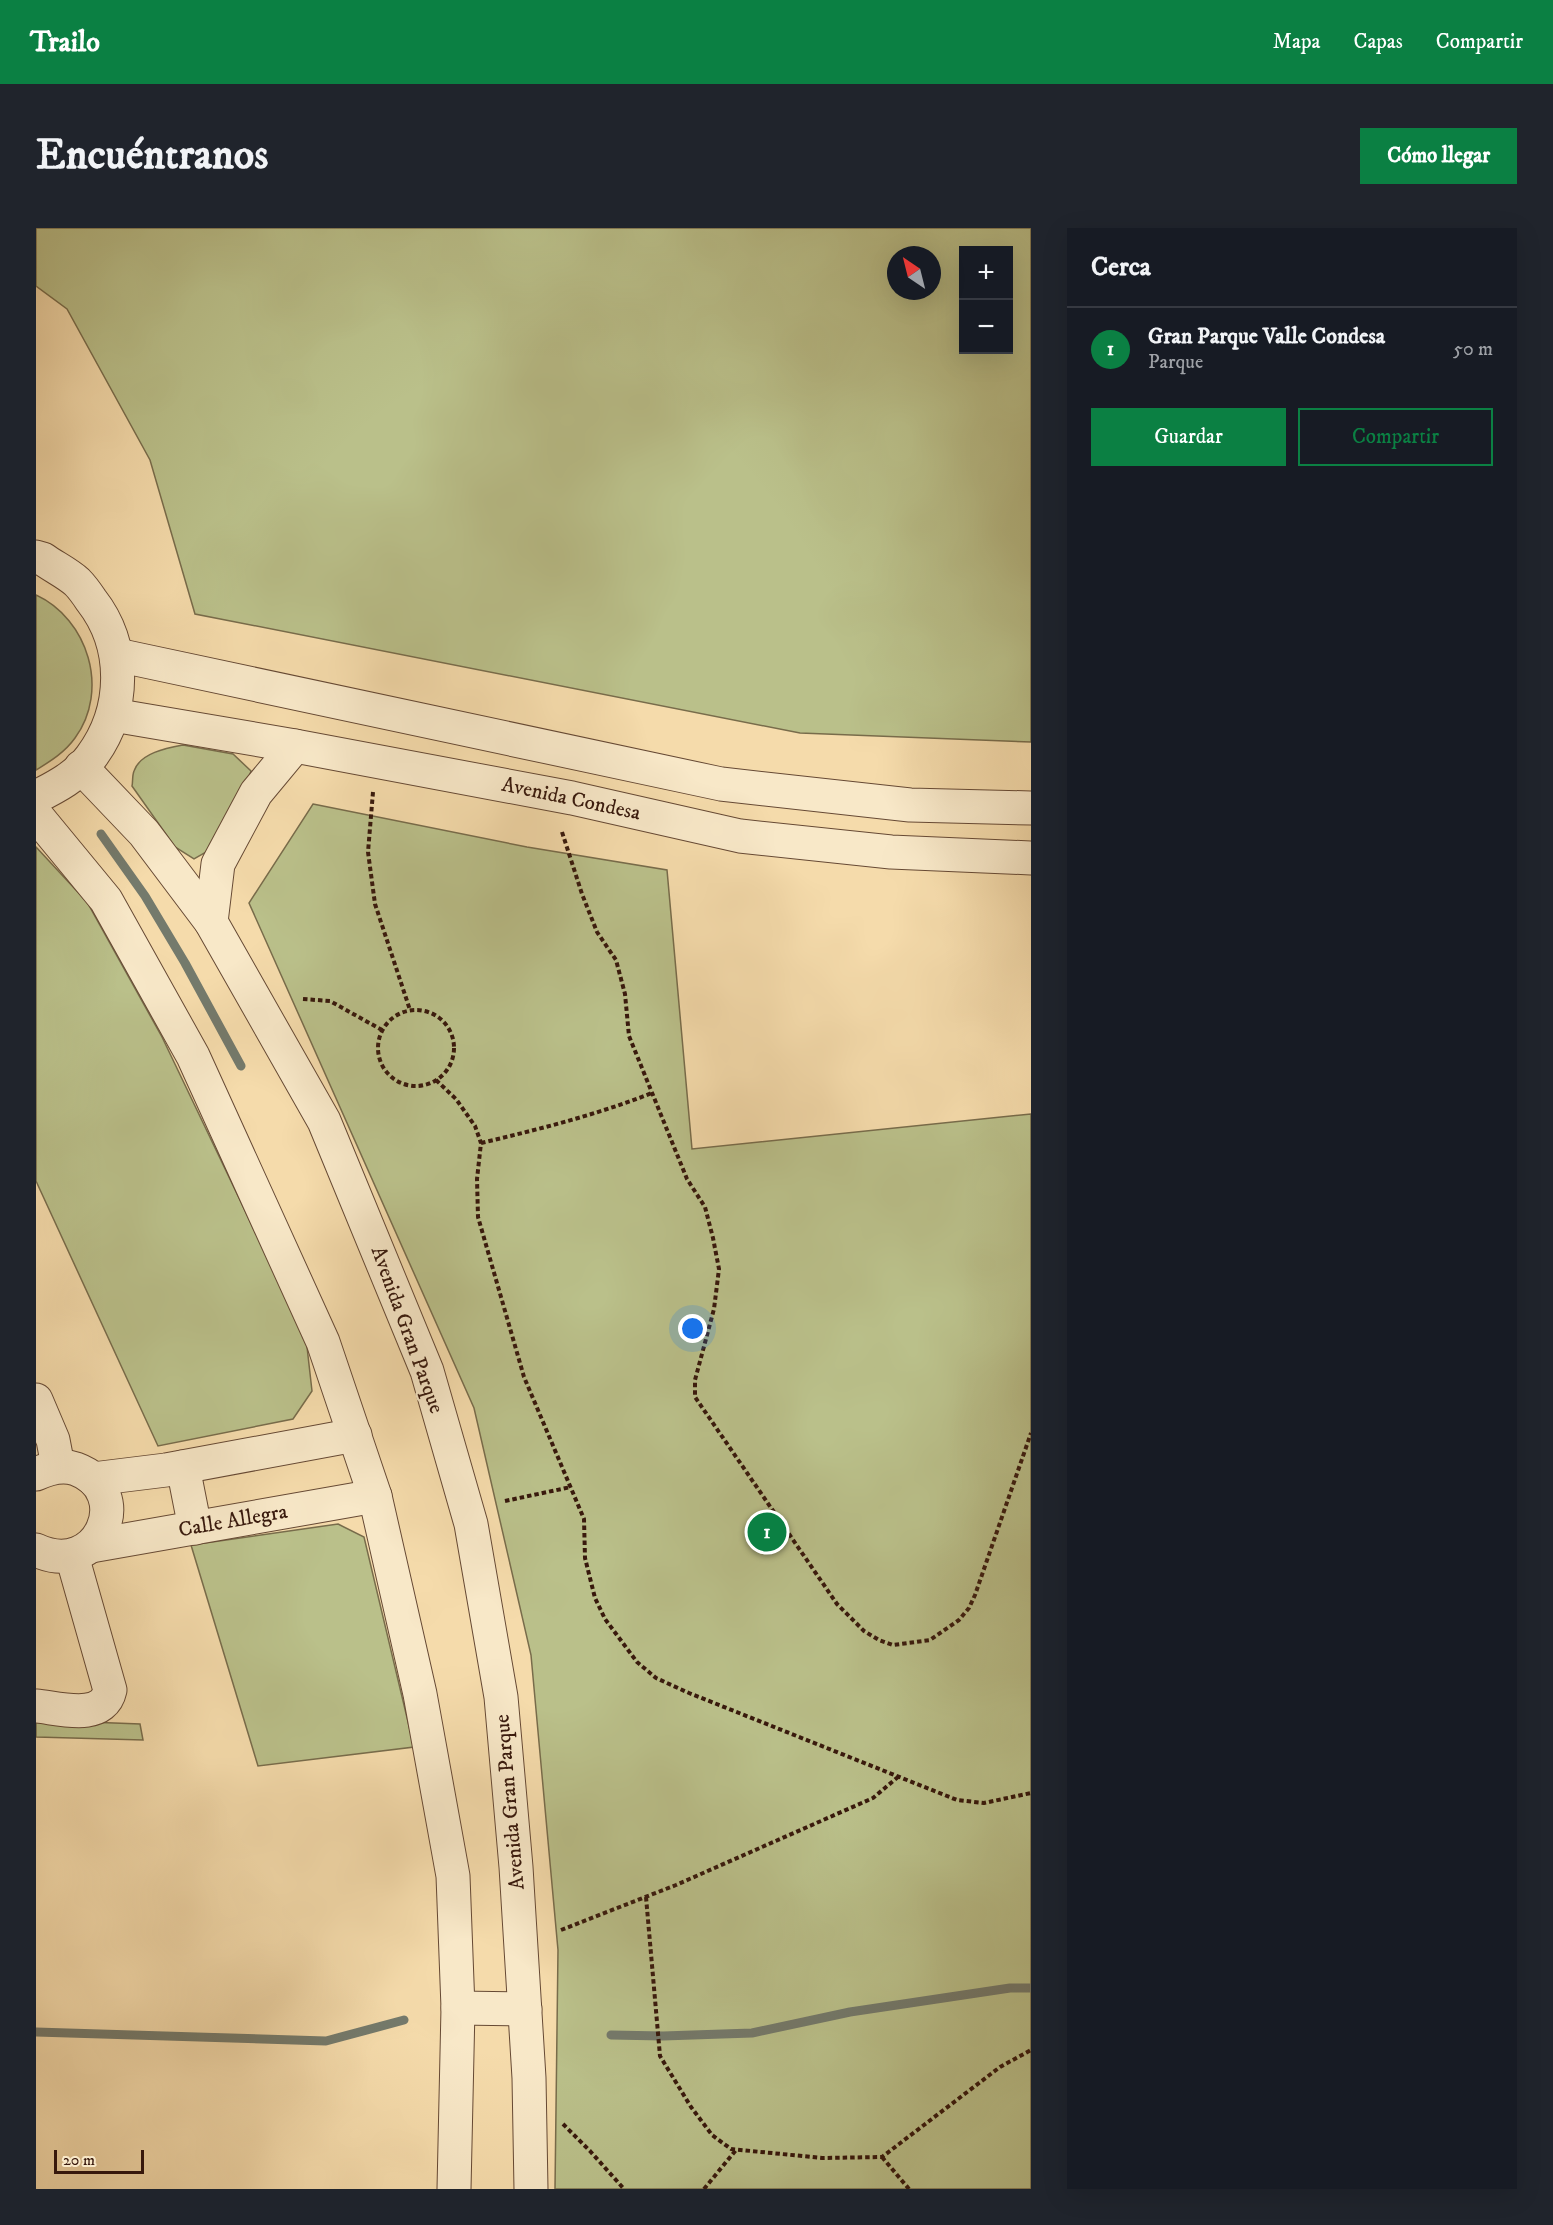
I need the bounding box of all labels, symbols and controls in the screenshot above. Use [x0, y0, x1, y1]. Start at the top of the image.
text: Trailo [30, 25, 100, 60]
text: Mapa [1273, 29, 1320, 55]
text: Capas [1353, 29, 1403, 55]
text: Compartir [1436, 29, 1523, 55]
button: Cómo llegar [1360, 128, 1517, 184]
text: Encuéntranos [36, 130, 268, 182]
north arrow [887, 246, 941, 300]
map controls [959, 246, 1013, 354]
button: + [959, 246, 1013, 300]
text: Cerca [1091, 251, 1151, 284]
button: − [959, 300, 1013, 354]
text: Gran Parque Valle Condesa [1148, 323, 1385, 350]
text: 1 [1107, 337, 1114, 362]
text: 50 m [1453, 337, 1493, 362]
text: Parque [1148, 350, 1203, 375]
button: Guardar [1091, 408, 1286, 466]
button: Compartir [1298, 408, 1493, 466]
street label: Avenida Condesa [499, 772, 643, 826]
street label: Avenida Gran Parque [365, 1243, 449, 1417]
your location [678, 1314, 707, 1343]
street label: Calle Allegra [176, 1499, 290, 1543]
pin: 1 [748, 1510, 786, 1554]
street label: Avenida Gran Parque [489, 1713, 531, 1891]
scale bar [54, 2147, 144, 2174]
text: 20 m [63, 2150, 95, 2170]

